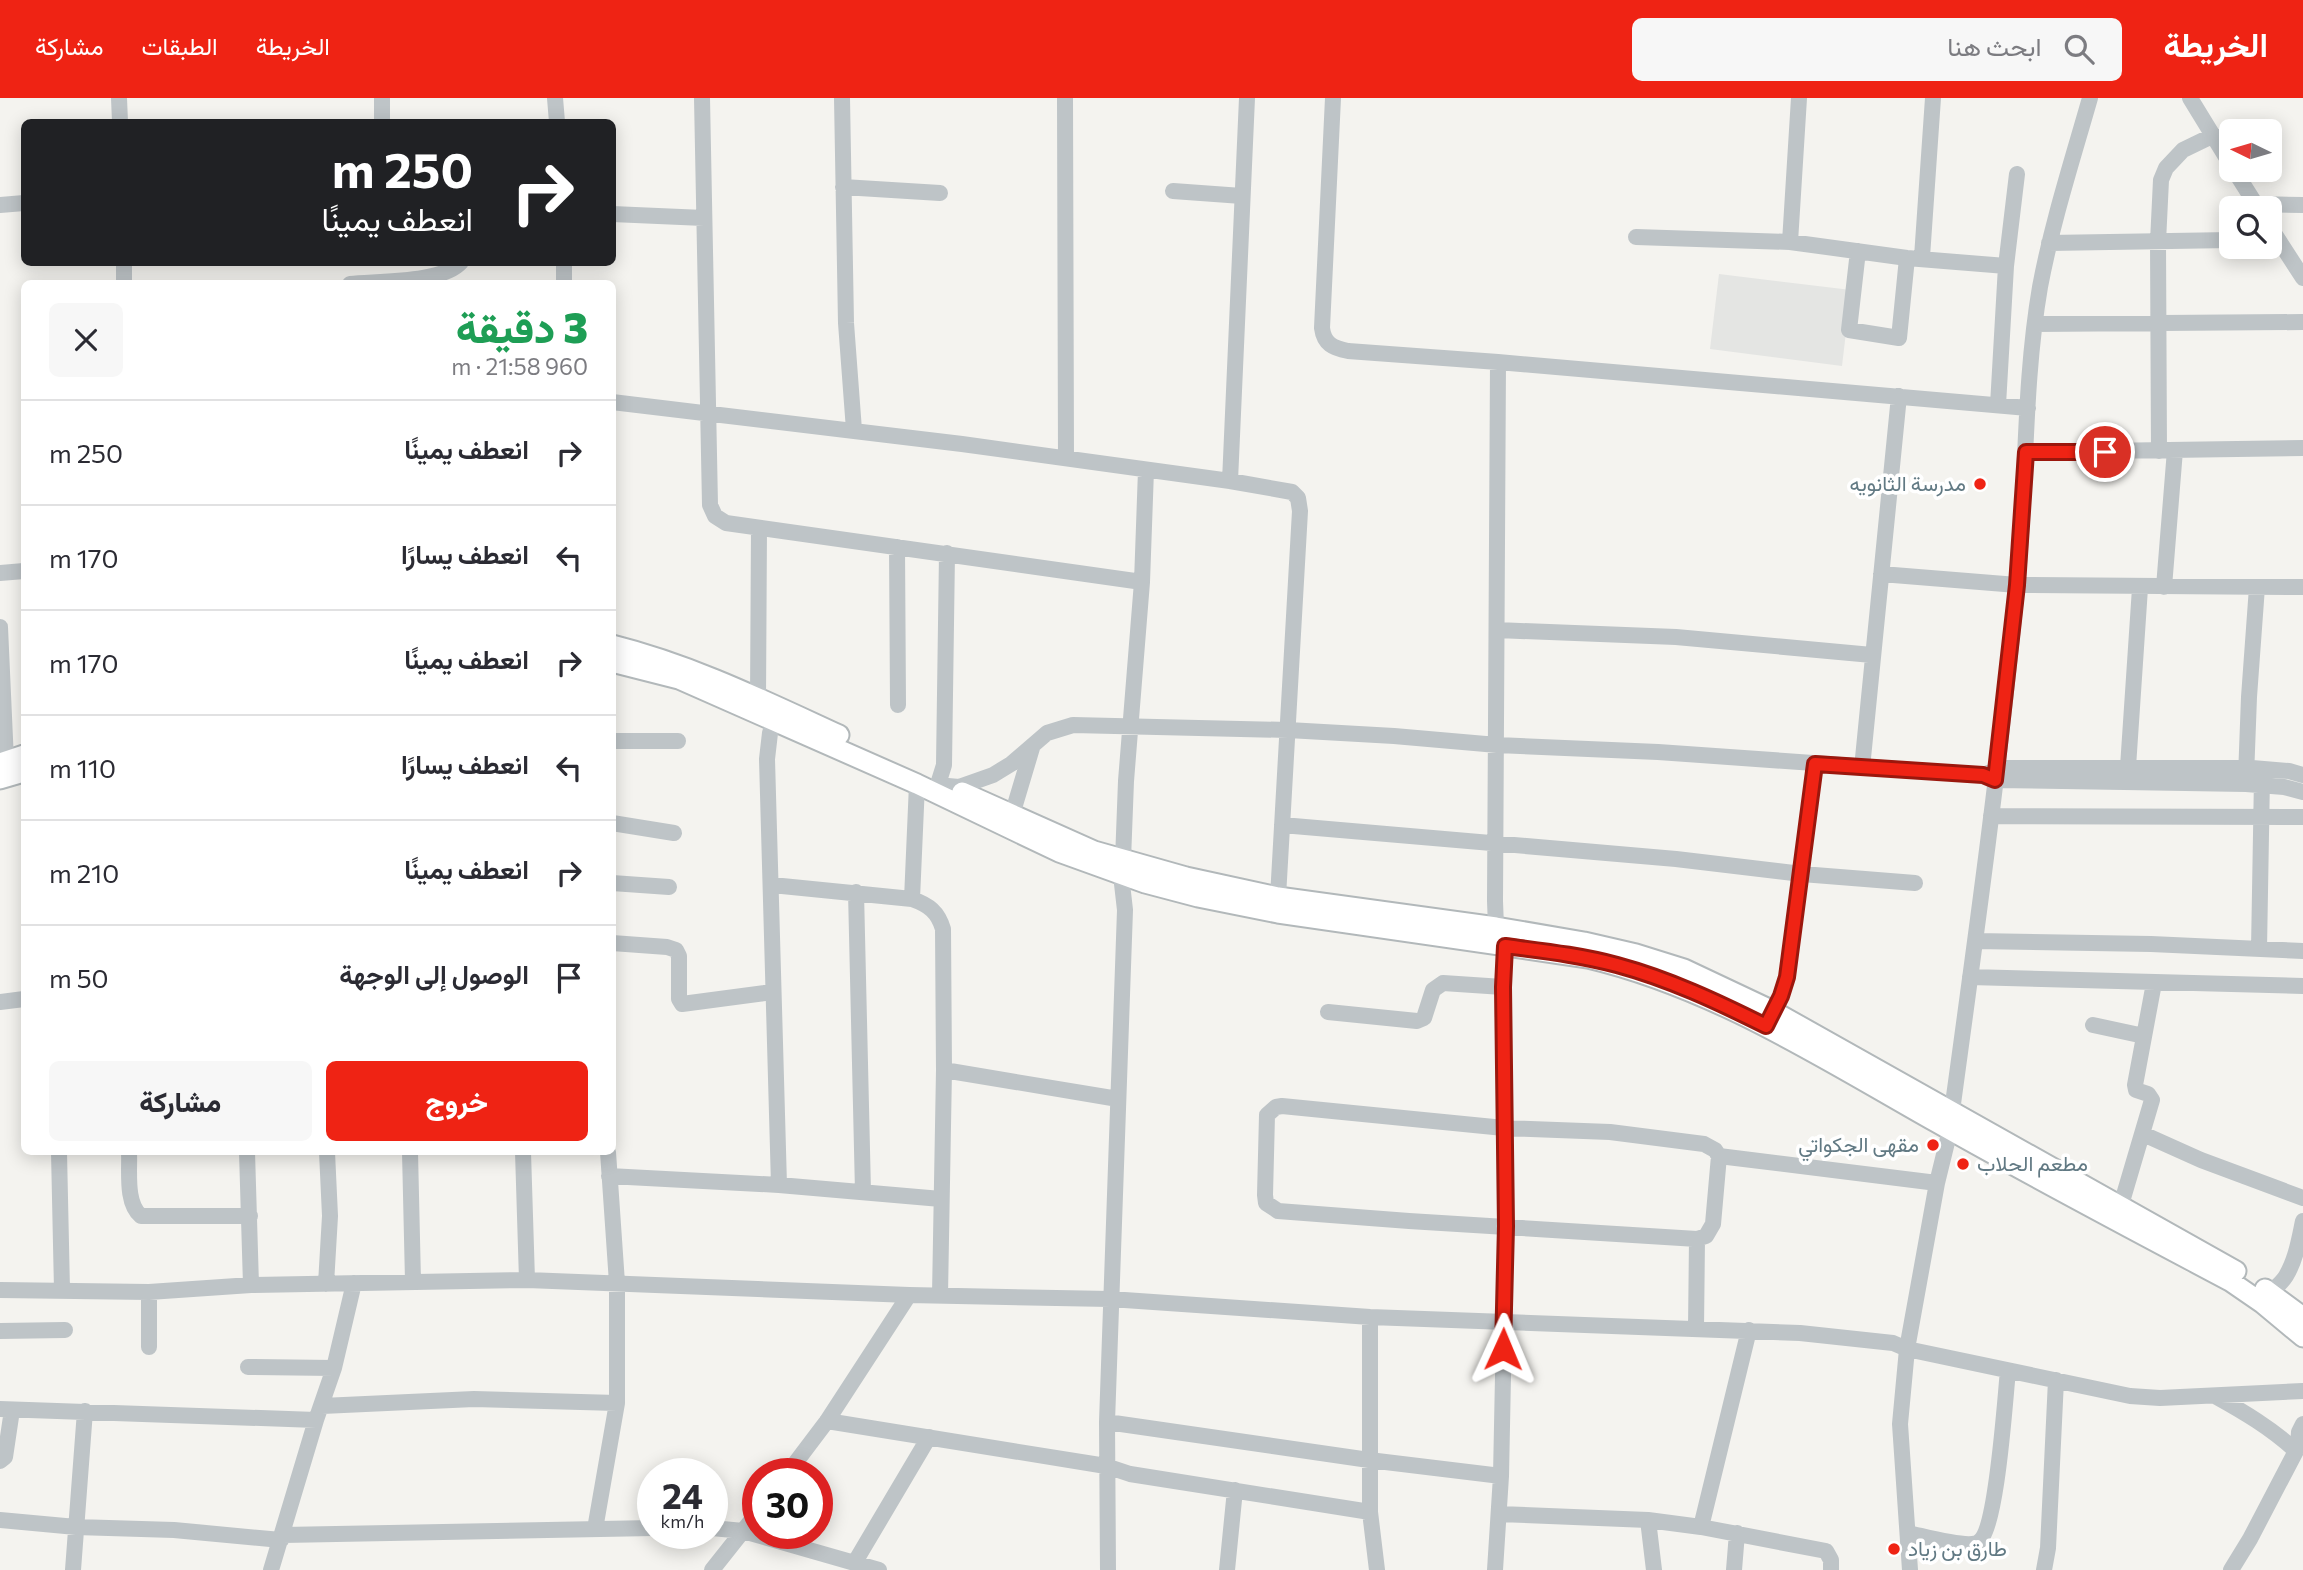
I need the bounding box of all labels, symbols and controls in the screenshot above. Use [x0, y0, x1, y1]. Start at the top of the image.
search box [1632, 18, 2122, 81]
text: الخريطة [2164, 23, 2268, 64]
text: ابحث هنا [1947, 30, 2042, 61]
icon: search [2060, 30, 2098, 68]
text: مشاركة [35, 31, 103, 60]
text: الطبقات [141, 31, 218, 60]
text: الخريطة [256, 31, 330, 60]
north arrow [2219, 119, 2282, 182]
map controls [2219, 119, 2282, 259]
text: 250 m [332, 138, 473, 198]
icon: right [497, 147, 588, 238]
button: search [2219, 196, 2282, 259]
text: انعطف يمينًا [322, 198, 473, 238]
text: 3 دقيقة [456, 300, 588, 352]
button: close [49, 303, 123, 377]
text: 960 m · 21:58 [451, 352, 588, 380]
pin [2075, 422, 2135, 482]
text: انعطف يمينًا [404, 433, 529, 464]
icon: arrive [2086, 433, 2124, 471]
icon: right [550, 434, 588, 472]
text: 250 m [49, 437, 123, 468]
place label: مدرسة الثانويه [1849, 470, 1966, 497]
marker: مدرسة الثانويه [1972, 476, 1988, 492]
text: انعطف يسارًا [401, 538, 529, 569]
icon: left [550, 539, 588, 577]
text: 170 m [49, 542, 118, 573]
text: انعطف يمينًا [404, 643, 529, 674]
icon: right [550, 644, 588, 682]
text: 170 m [49, 647, 118, 678]
text: انعطف يسارًا [401, 748, 529, 779]
icon: left [550, 749, 588, 787]
text: 110 m [49, 752, 116, 783]
text: انعطف يمينًا [404, 853, 529, 884]
icon: right [550, 854, 588, 892]
text: 210 m [49, 857, 119, 888]
text: الوصول إلى الوجهة [339, 958, 529, 989]
icon: arrive [550, 959, 588, 997]
text: 50 m [49, 962, 109, 993]
button: مشاركة [49, 1061, 312, 1141]
button: خروج [326, 1061, 588, 1141]
place label: مقهى الجكواتي [1798, 1131, 1919, 1162]
marker: مقهى الجكواتي [1925, 1137, 1941, 1153]
place label: مطعم الحلاب [1977, 1150, 2088, 1178]
marker: مطعم الحلاب [1955, 1156, 1971, 1172]
position arrow [1466, 1312, 1540, 1386]
speed limit sign: 30 [742, 1458, 833, 1549]
text: 24 [662, 1473, 703, 1516]
text: km/h [661, 1510, 704, 1532]
place label: طارق بن زياد [1908, 1535, 2007, 1562]
marker: طارق بن زياد [1886, 1541, 1902, 1557]

